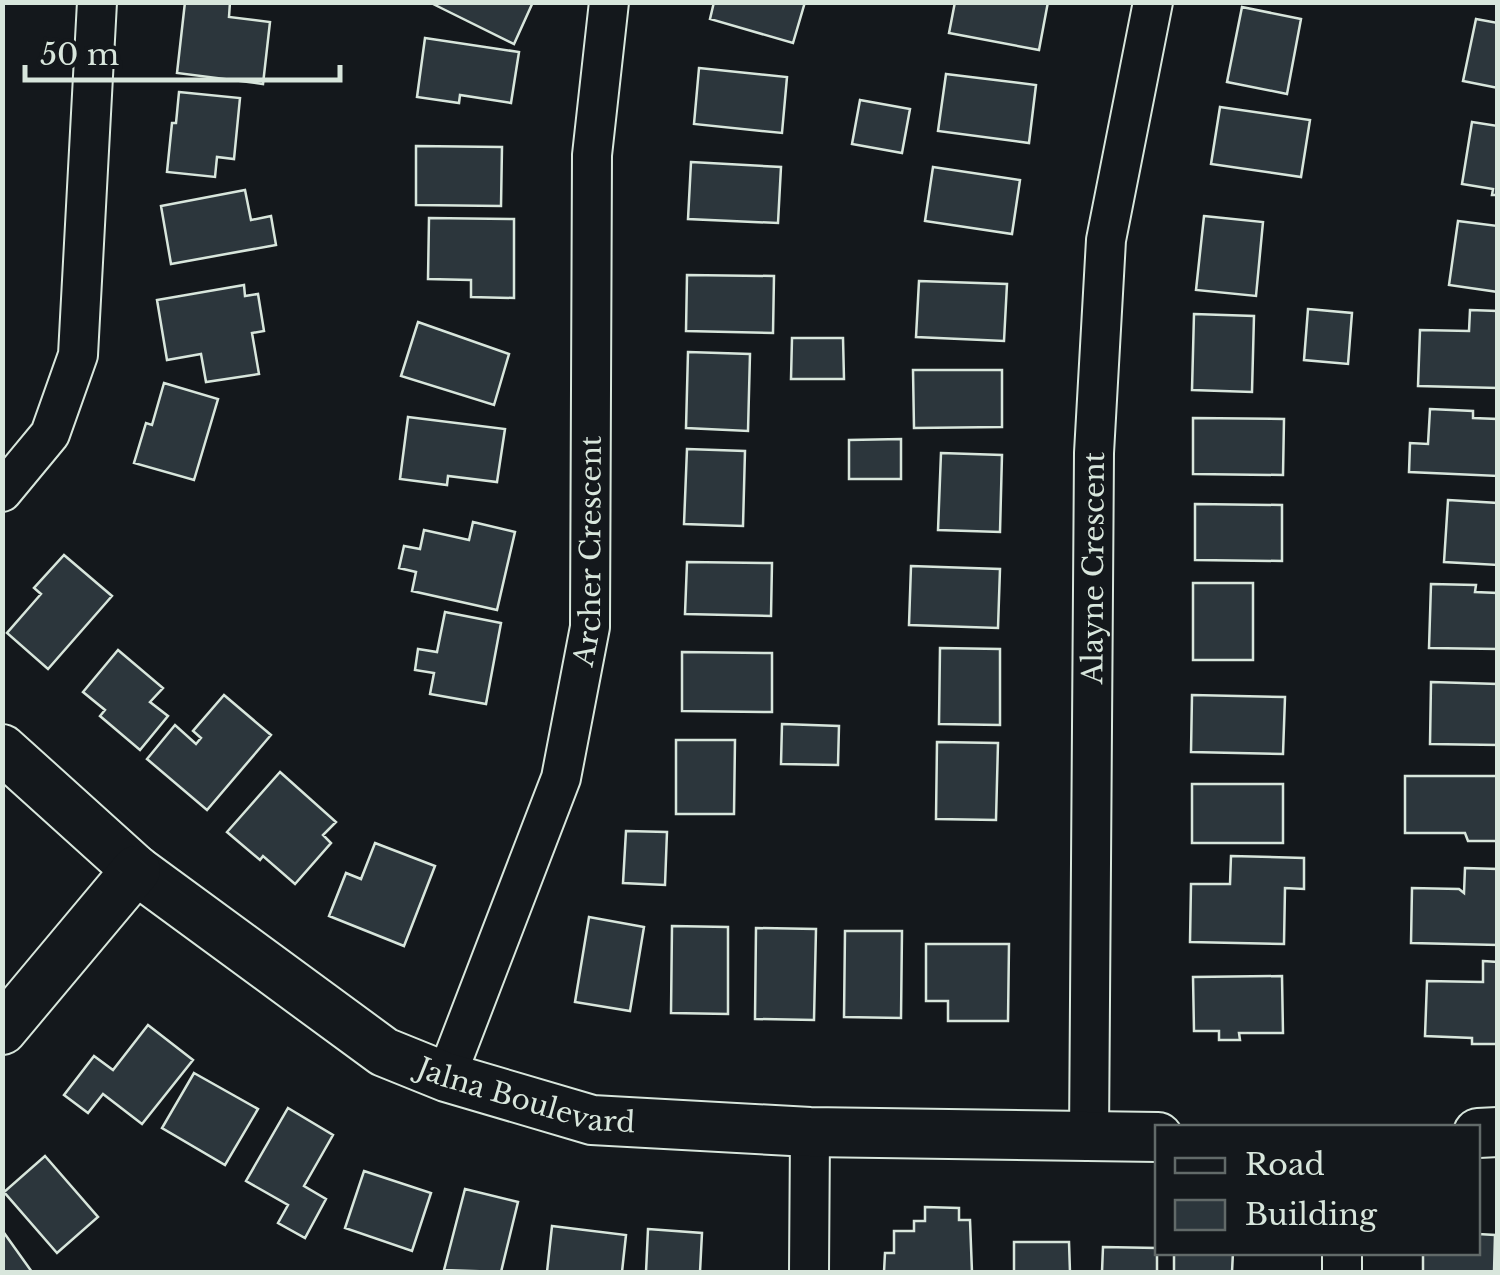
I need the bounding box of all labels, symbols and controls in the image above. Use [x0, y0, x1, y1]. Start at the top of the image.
scale bar [25, 20, 340, 82]
text: 50 m [40, 36, 119, 73]
street label: Archer Crescent [566, 435, 609, 670]
street label: Alayne Crescent [1075, 451, 1112, 685]
street label: Jalna Boulevard [408, 1049, 636, 1140]
legend [1155, 1125, 1480, 1255]
text: Road [1245, 1146, 1325, 1183]
text: Building [1245, 1196, 1378, 1233]

